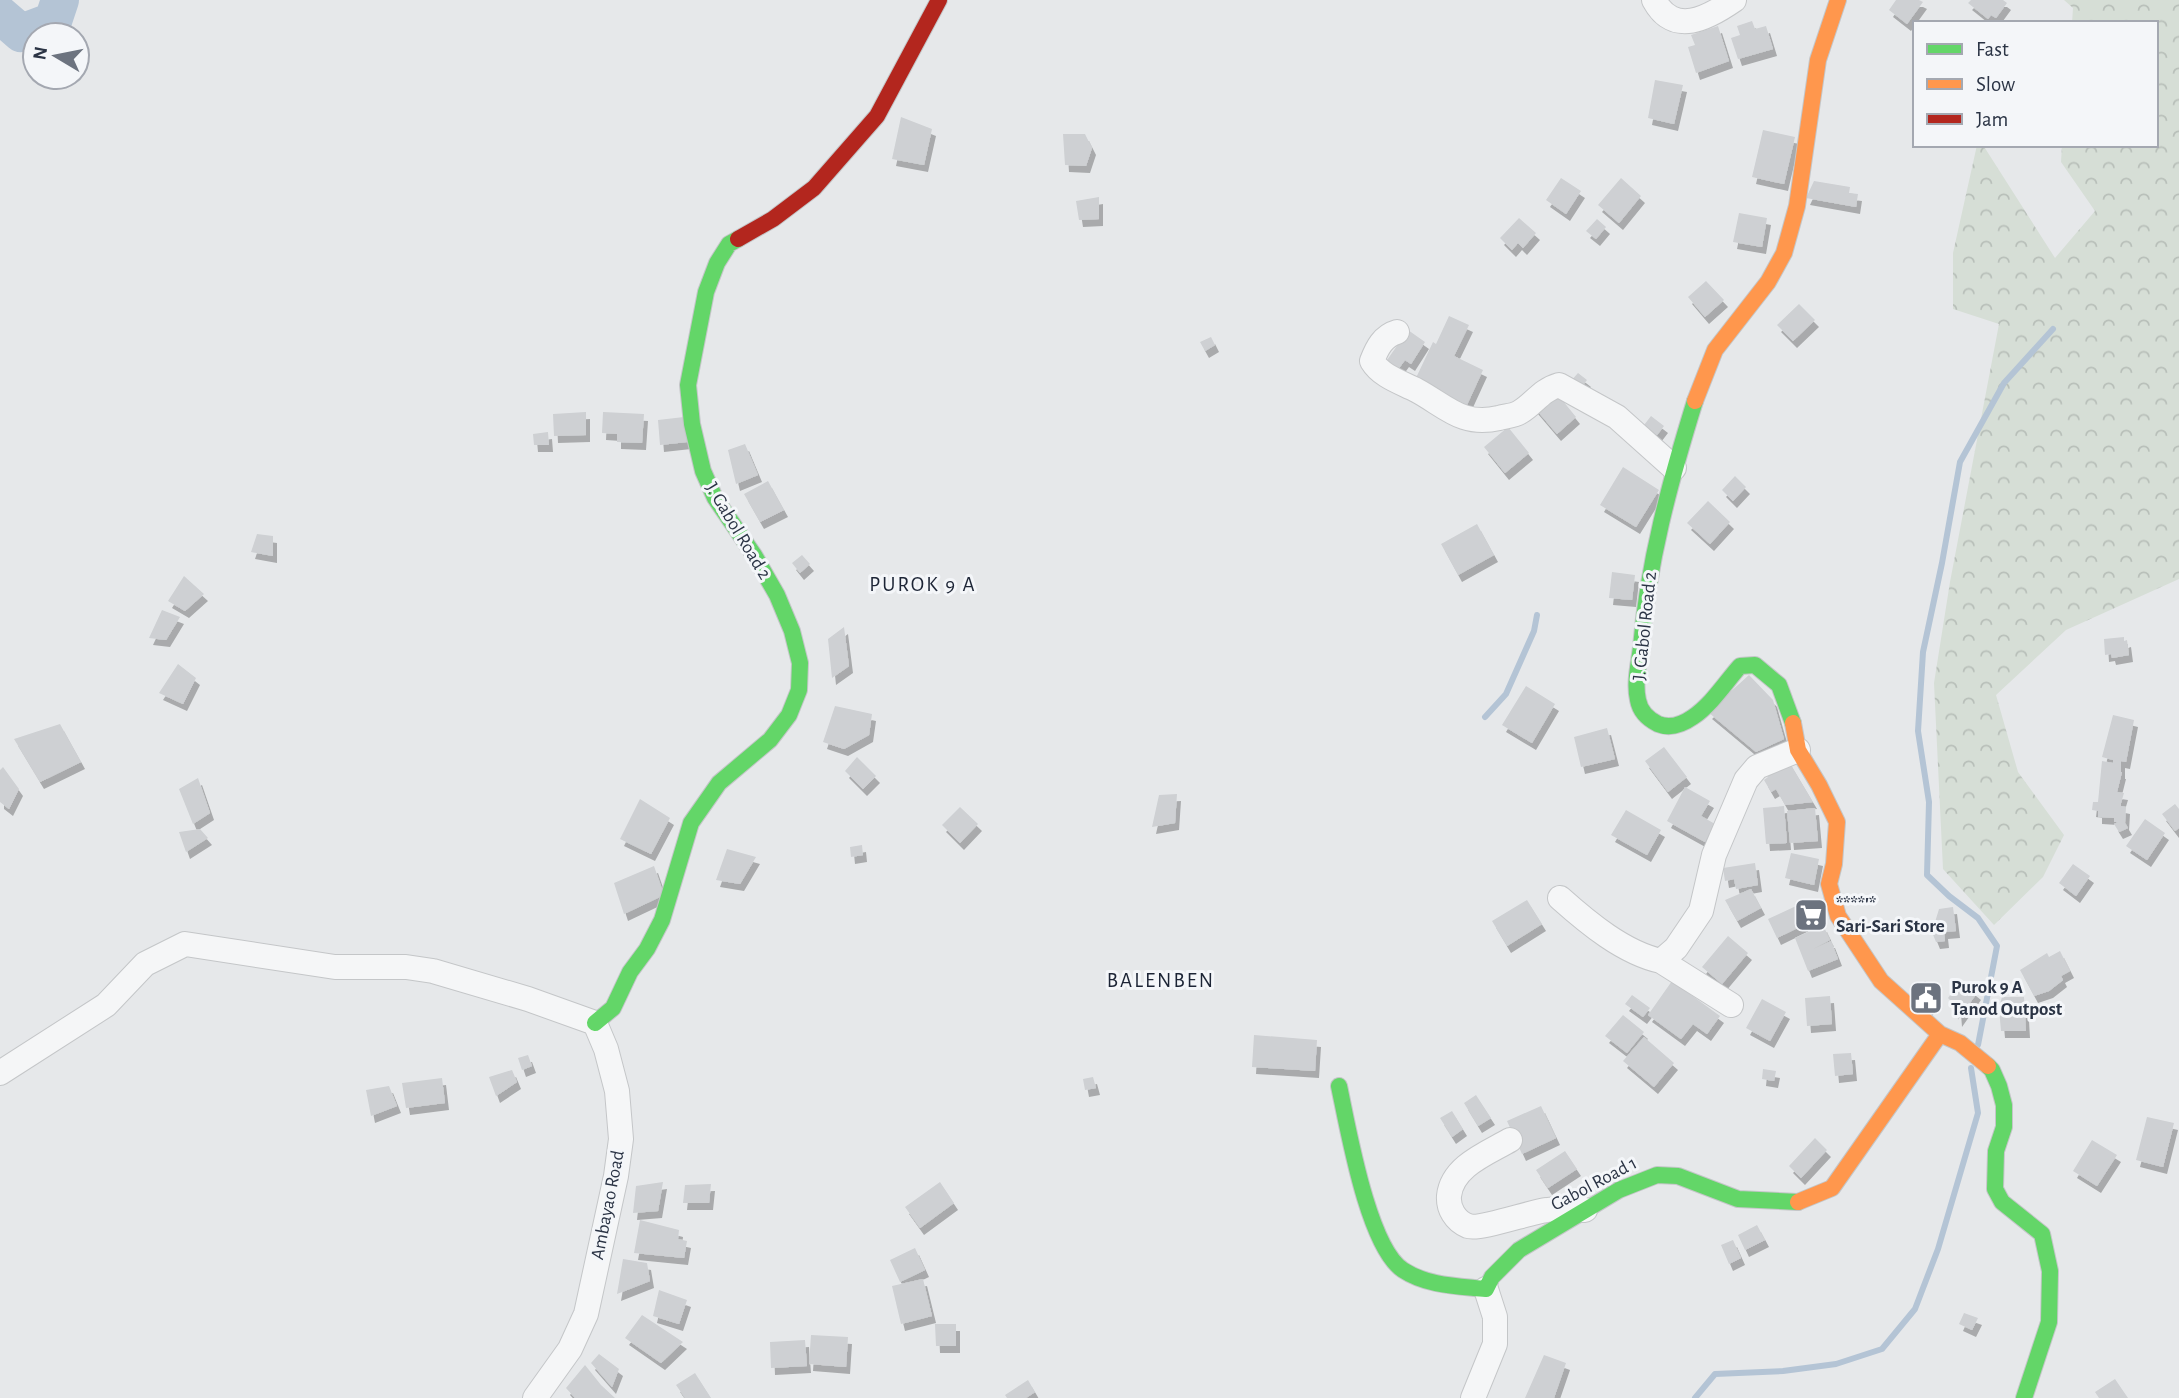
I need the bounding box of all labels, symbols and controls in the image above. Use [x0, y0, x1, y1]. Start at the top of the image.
north arrow [21, 21, 91, 91]
legend [1913, 21, 2158, 147]
text: Fast [1976, 39, 2009, 60]
text: N [30, 45, 51, 61]
text: Slow [1976, 74, 2015, 95]
text: Jam [1976, 109, 2008, 130]
street label: J. Gabol Road 2 [702, 479, 774, 583]
street label: J. Gabol Road 2 [1630, 570, 1660, 681]
district label: PUROK 9 A [869, 574, 977, 595]
place label: ****'* Sari-Sari Store [1836, 895, 1945, 936]
supermarket icon: ****'* Sari-Sari Store [1792, 896, 1830, 934]
district label: BALENBEN [1107, 970, 1215, 991]
place label: Purok 9 A Tanod Outpost [1951, 978, 2063, 1019]
public building icon: Purok 9 A Tanod Outpost [1907, 979, 1945, 1017]
street label: Ambayao Road [588, 1149, 628, 1261]
street label: Gabol Road 1 [1548, 1153, 1640, 1215]

